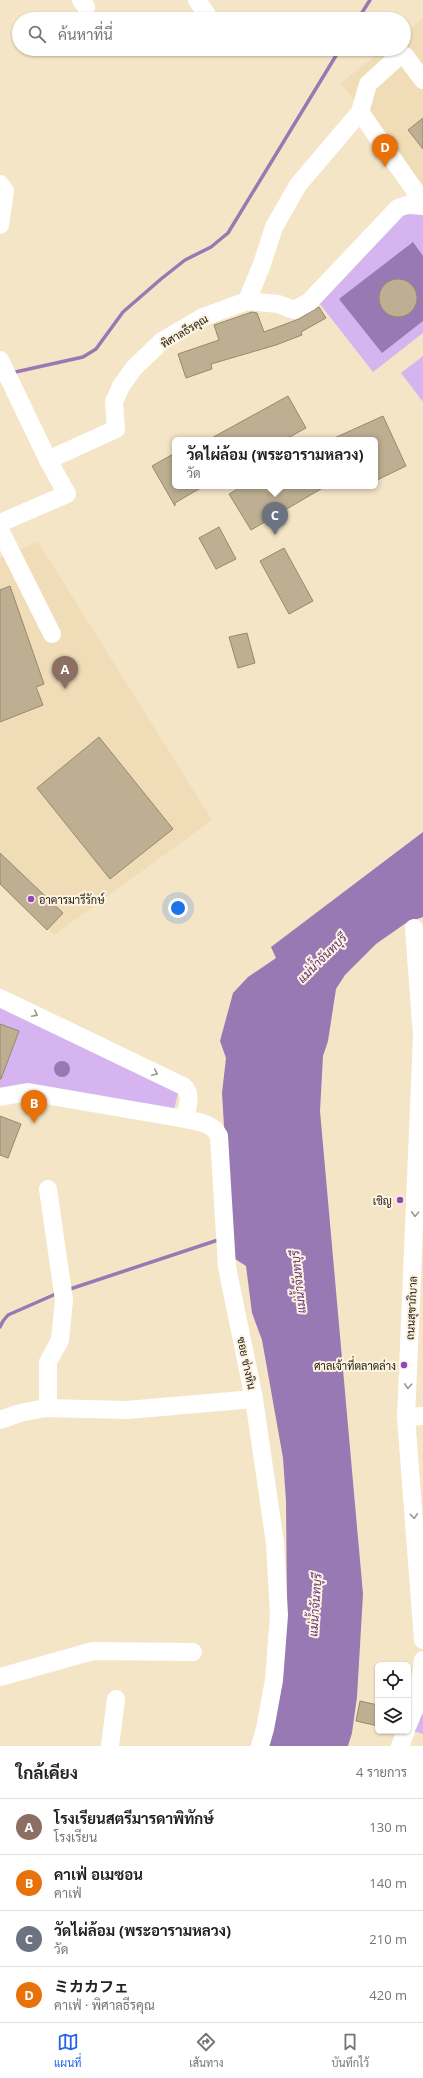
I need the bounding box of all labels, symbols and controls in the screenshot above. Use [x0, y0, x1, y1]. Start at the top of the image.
search box [12, 12, 411, 56]
icon: search [26, 23, 48, 45]
text: ค้นหาที่นี่ [58, 24, 113, 44]
pin: D [372, 134, 398, 167]
street label: พิศาลธีรคุณ [157, 311, 212, 353]
popup [172, 437, 378, 489]
text: วัดไผ่ล้อม (พระอารามหลวง) [186, 444, 364, 464]
text: วัด [186, 464, 201, 482]
pin: C [262, 502, 288, 535]
pin: A [52, 656, 78, 689]
place label: อาคารมารีรักษ์ [39, 892, 105, 907]
marker: อาคารมารีรักษ์ [26, 894, 36, 904]
your location [168, 898, 188, 918]
water label: แม่น้ำจันทบุรี [292, 927, 352, 987]
one-way arrow [31, 1009, 39, 1017]
one-way arrow [151, 1068, 159, 1076]
pin: B [21, 1090, 47, 1123]
place label: เชิญ [373, 1193, 392, 1208]
marker: เชิญ [395, 1195, 405, 1205]
one-way arrow [411, 1211, 419, 1217]
water label: แม่น้ำจันทบุรี [284, 1248, 311, 1315]
street label: ถนนสุขาภิบาล [402, 1276, 422, 1341]
street label: ซอย ช่างหิน [234, 1335, 260, 1391]
place label: ศาลเจ้าที่ตลาดล่าง [314, 1355, 396, 1373]
marker: ศาลเจ้าที่ตลาดล่าง [399, 1360, 409, 1370]
one-way arrow [403, 1383, 412, 1389]
one-way arrow [409, 1513, 418, 1519]
water label: แม่น้ำจันทบุรี [302, 1571, 327, 1637]
map controls [375, 1662, 411, 1734]
button: locate [375, 1662, 411, 1698]
button: layers [375, 1698, 411, 1734]
text: ใกล้เคียง [16, 1761, 78, 1784]
text: 4 รายการ [356, 1763, 407, 1781]
text: โรงเรียนสตรีมารดาพิทักษ์ [54, 1808, 214, 1828]
text: A [25, 1818, 33, 1836]
text: 130 m [369, 1818, 407, 1836]
text: โรงเรียน [54, 1828, 97, 1846]
text: คาเฟ่ อเมซอน [54, 1864, 143, 1884]
text: B [25, 1874, 33, 1892]
text: 140 m [369, 1874, 407, 1892]
text: คาเฟ่ [54, 1884, 82, 1902]
text: วัดไผ่ล้อม (พระอารามหลวง) [54, 1920, 231, 1940]
text: C [25, 1930, 33, 1948]
text: 210 m [369, 1930, 407, 1948]
text: วัด [54, 1940, 68, 1958]
text: ミカカフェ [54, 1976, 129, 1996]
text: D [24, 1986, 34, 2004]
text: 420 m [369, 1986, 407, 2004]
text: คาเฟ่ · พิศาลธีรคุณ [54, 1996, 155, 2014]
tab: แผนที่ [54, 2031, 81, 2070]
tab: เส้นทาง [189, 2031, 224, 2070]
tab: บันทึกไว้ [331, 2031, 369, 2070]

